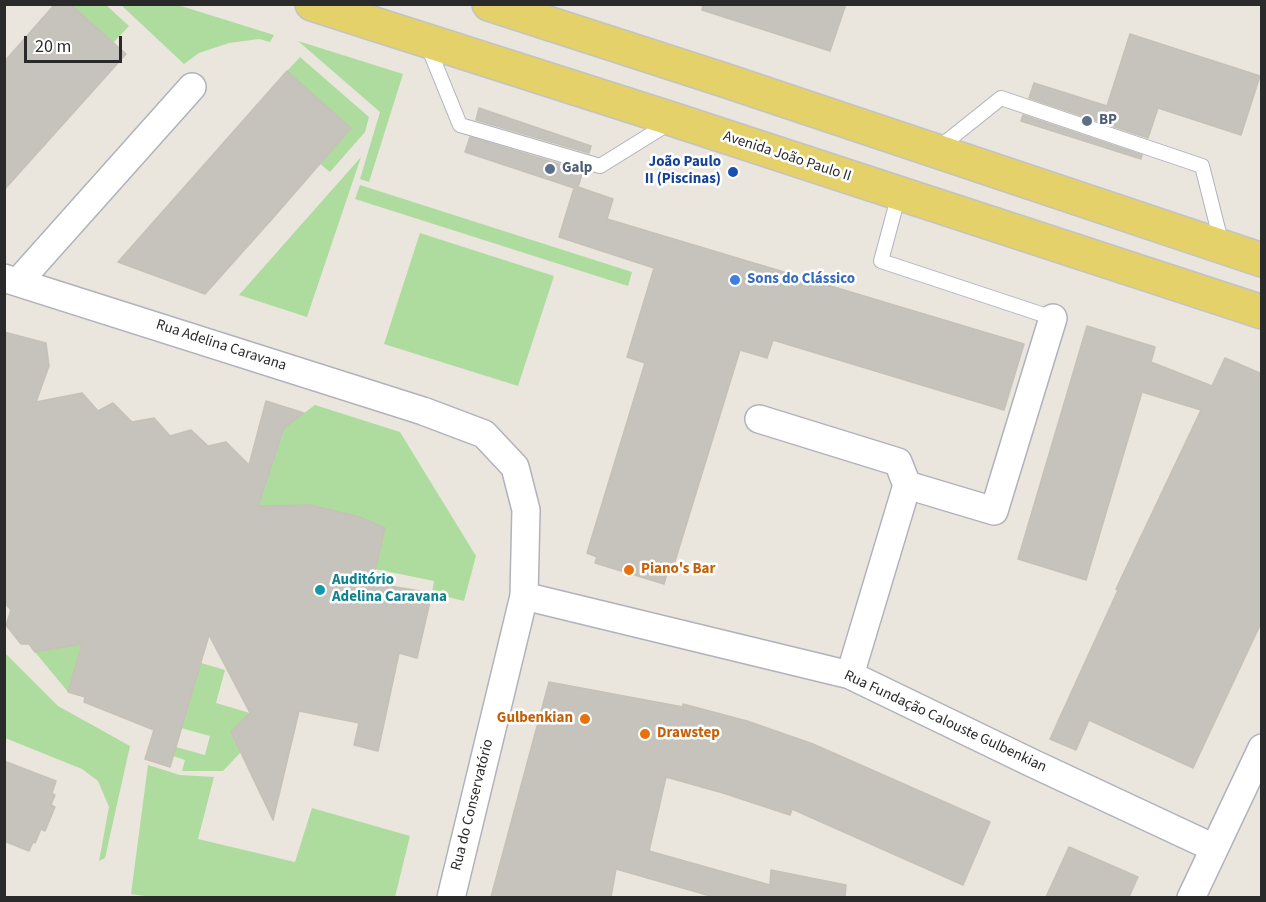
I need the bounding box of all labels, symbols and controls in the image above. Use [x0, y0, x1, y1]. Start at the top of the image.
scale bar [27, 24, 124, 62]
text: 20 m [35, 34, 71, 59]
place label: BP [1099, 112, 1117, 130]
marker: BP [1080, 114, 1094, 128]
street label: Avenida João Paulo II [721, 128, 853, 186]
place label: João Paulo II (Piscinas) [645, 154, 721, 189]
place label: Galp [562, 160, 592, 178]
marker: Galp [543, 162, 557, 176]
marker: João Paulo II (Piscinas) [726, 165, 740, 179]
place label: Sons do Clássico [747, 271, 855, 289]
marker: Sons do Clássico [728, 273, 742, 287]
street label: Rua Adelina Caravana [154, 316, 288, 376]
place label: Piano's Bar [641, 561, 715, 579]
marker: Piano's Bar [622, 563, 636, 577]
place label: Auditório Adelina Caravana [332, 572, 447, 607]
marker: Auditório Adelina Caravana [313, 583, 327, 597]
street label: Rua Fundação Calouste Gulbenkian [841, 667, 1049, 777]
place label: Gulbenkian [497, 710, 573, 728]
marker: Gulbenkian [578, 712, 592, 726]
place label: Drawstep [657, 725, 720, 743]
marker: Drawstep [638, 727, 652, 741]
street label: Rua do Conservatório [448, 737, 498, 873]

